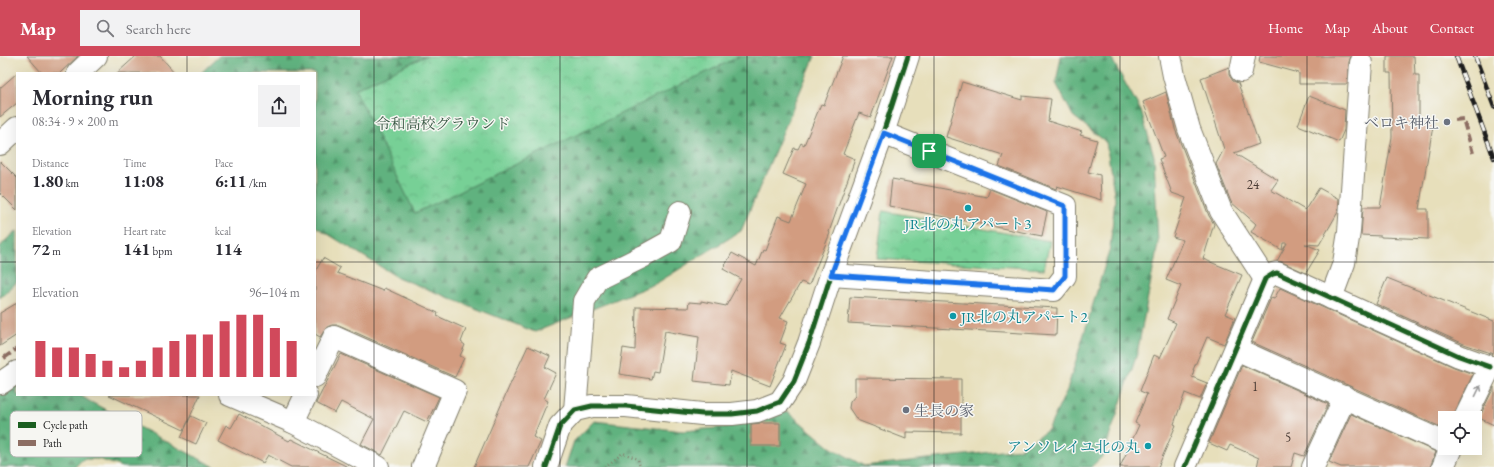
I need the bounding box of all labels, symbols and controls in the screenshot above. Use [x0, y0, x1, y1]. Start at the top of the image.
search box [80, 10, 360, 46]
text: Map [20, 16, 56, 41]
icon: search [94, 17, 116, 39]
text: Search here [126, 19, 191, 38]
text: Home [1268, 19, 1303, 37]
text: Map [1325, 19, 1350, 37]
text: About [1372, 19, 1408, 37]
text: Contact [1430, 19, 1474, 37]
text: Morning run [32, 83, 153, 112]
button: share [258, 85, 300, 127]
text: 08:34 · 9 × 200 m [32, 113, 119, 130]
place label: ベロキ神社 [1364, 113, 1439, 132]
park label: 令和高校グラウンド [375, 114, 511, 133]
marker: ベロキ神社 [1442, 117, 1452, 127]
pin [912, 134, 946, 168]
icon: arrive [918, 140, 940, 162]
text: Distance [32, 156, 69, 170]
text: Time [123, 156, 146, 170]
text: Pace [215, 156, 233, 170]
text: 1.80 [32, 170, 63, 192]
text: 11:08 [123, 170, 164, 192]
text: 6:11 [215, 170, 246, 192]
text: km [63, 176, 79, 190]
text: /km [246, 176, 267, 190]
house number: 24 [1247, 176, 1260, 193]
marker: JR北の丸アパート3 [963, 203, 973, 213]
place label: JR北の丸アパート3 [903, 214, 1031, 233]
text: Elevation [32, 224, 72, 238]
text: Heart rate [123, 224, 166, 238]
text: kcal [215, 224, 231, 238]
text: 72 [32, 238, 50, 260]
text: 141 [123, 238, 150, 260]
text: 114 [215, 238, 242, 260]
text: m [50, 244, 61, 258]
text: bpm [150, 244, 172, 258]
text: Elevation [32, 284, 79, 301]
text: 96–104 m [249, 284, 300, 301]
place label: JR北の丸アパート2 [959, 307, 1089, 326]
marker: JR北の丸アパート2 [948, 311, 958, 321]
house number: 1 [1252, 378, 1258, 395]
one-way arrow [1475, 385, 1482, 397]
place label: 生長の家 [914, 401, 974, 420]
marker: 生長の家 [901, 405, 911, 415]
legend [10, 411, 142, 457]
map controls [1438, 411, 1482, 455]
button: locate [1438, 411, 1482, 455]
text: Cycle path [43, 418, 88, 432]
house number: 5 [1285, 429, 1291, 446]
text: Path [43, 436, 62, 450]
place label: アンソレイユ北の丸 [1007, 437, 1140, 456]
marker: アンソレイユ北の丸 [1143, 441, 1153, 451]

